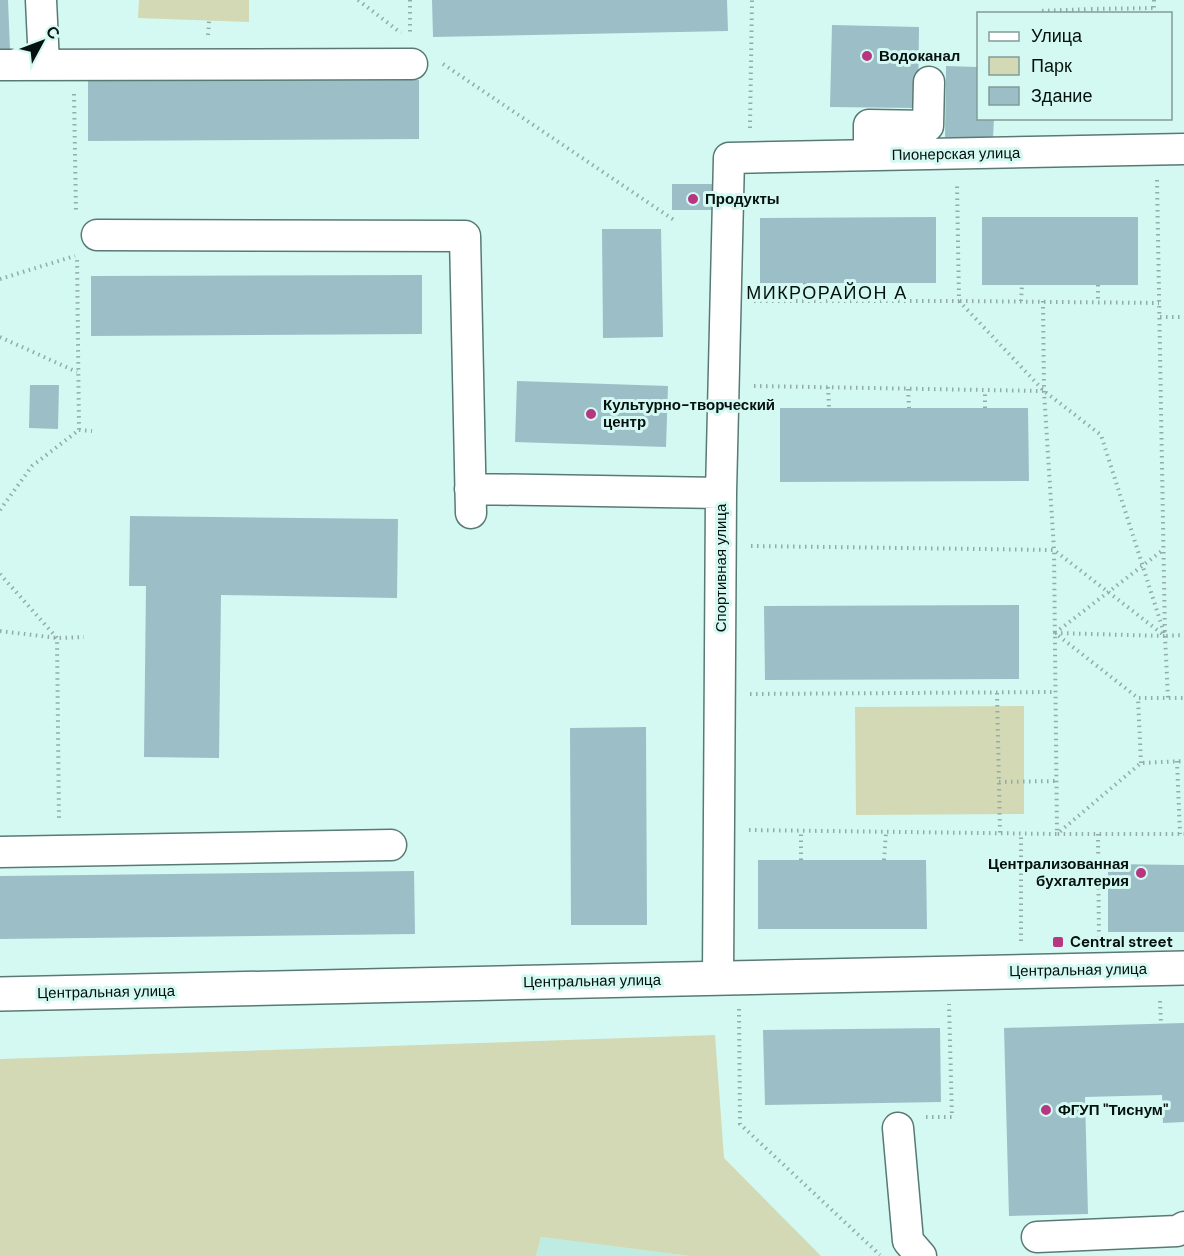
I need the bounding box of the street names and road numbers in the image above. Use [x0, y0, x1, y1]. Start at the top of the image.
street label: Пионерская улица [892, 143, 1021, 165]
street label: Спортивная улица [711, 503, 731, 632]
street label: Центральная улица [1009, 959, 1148, 981]
street label: Центральная улица [523, 970, 662, 992]
street label: Центральная улица [37, 981, 176, 1003]

